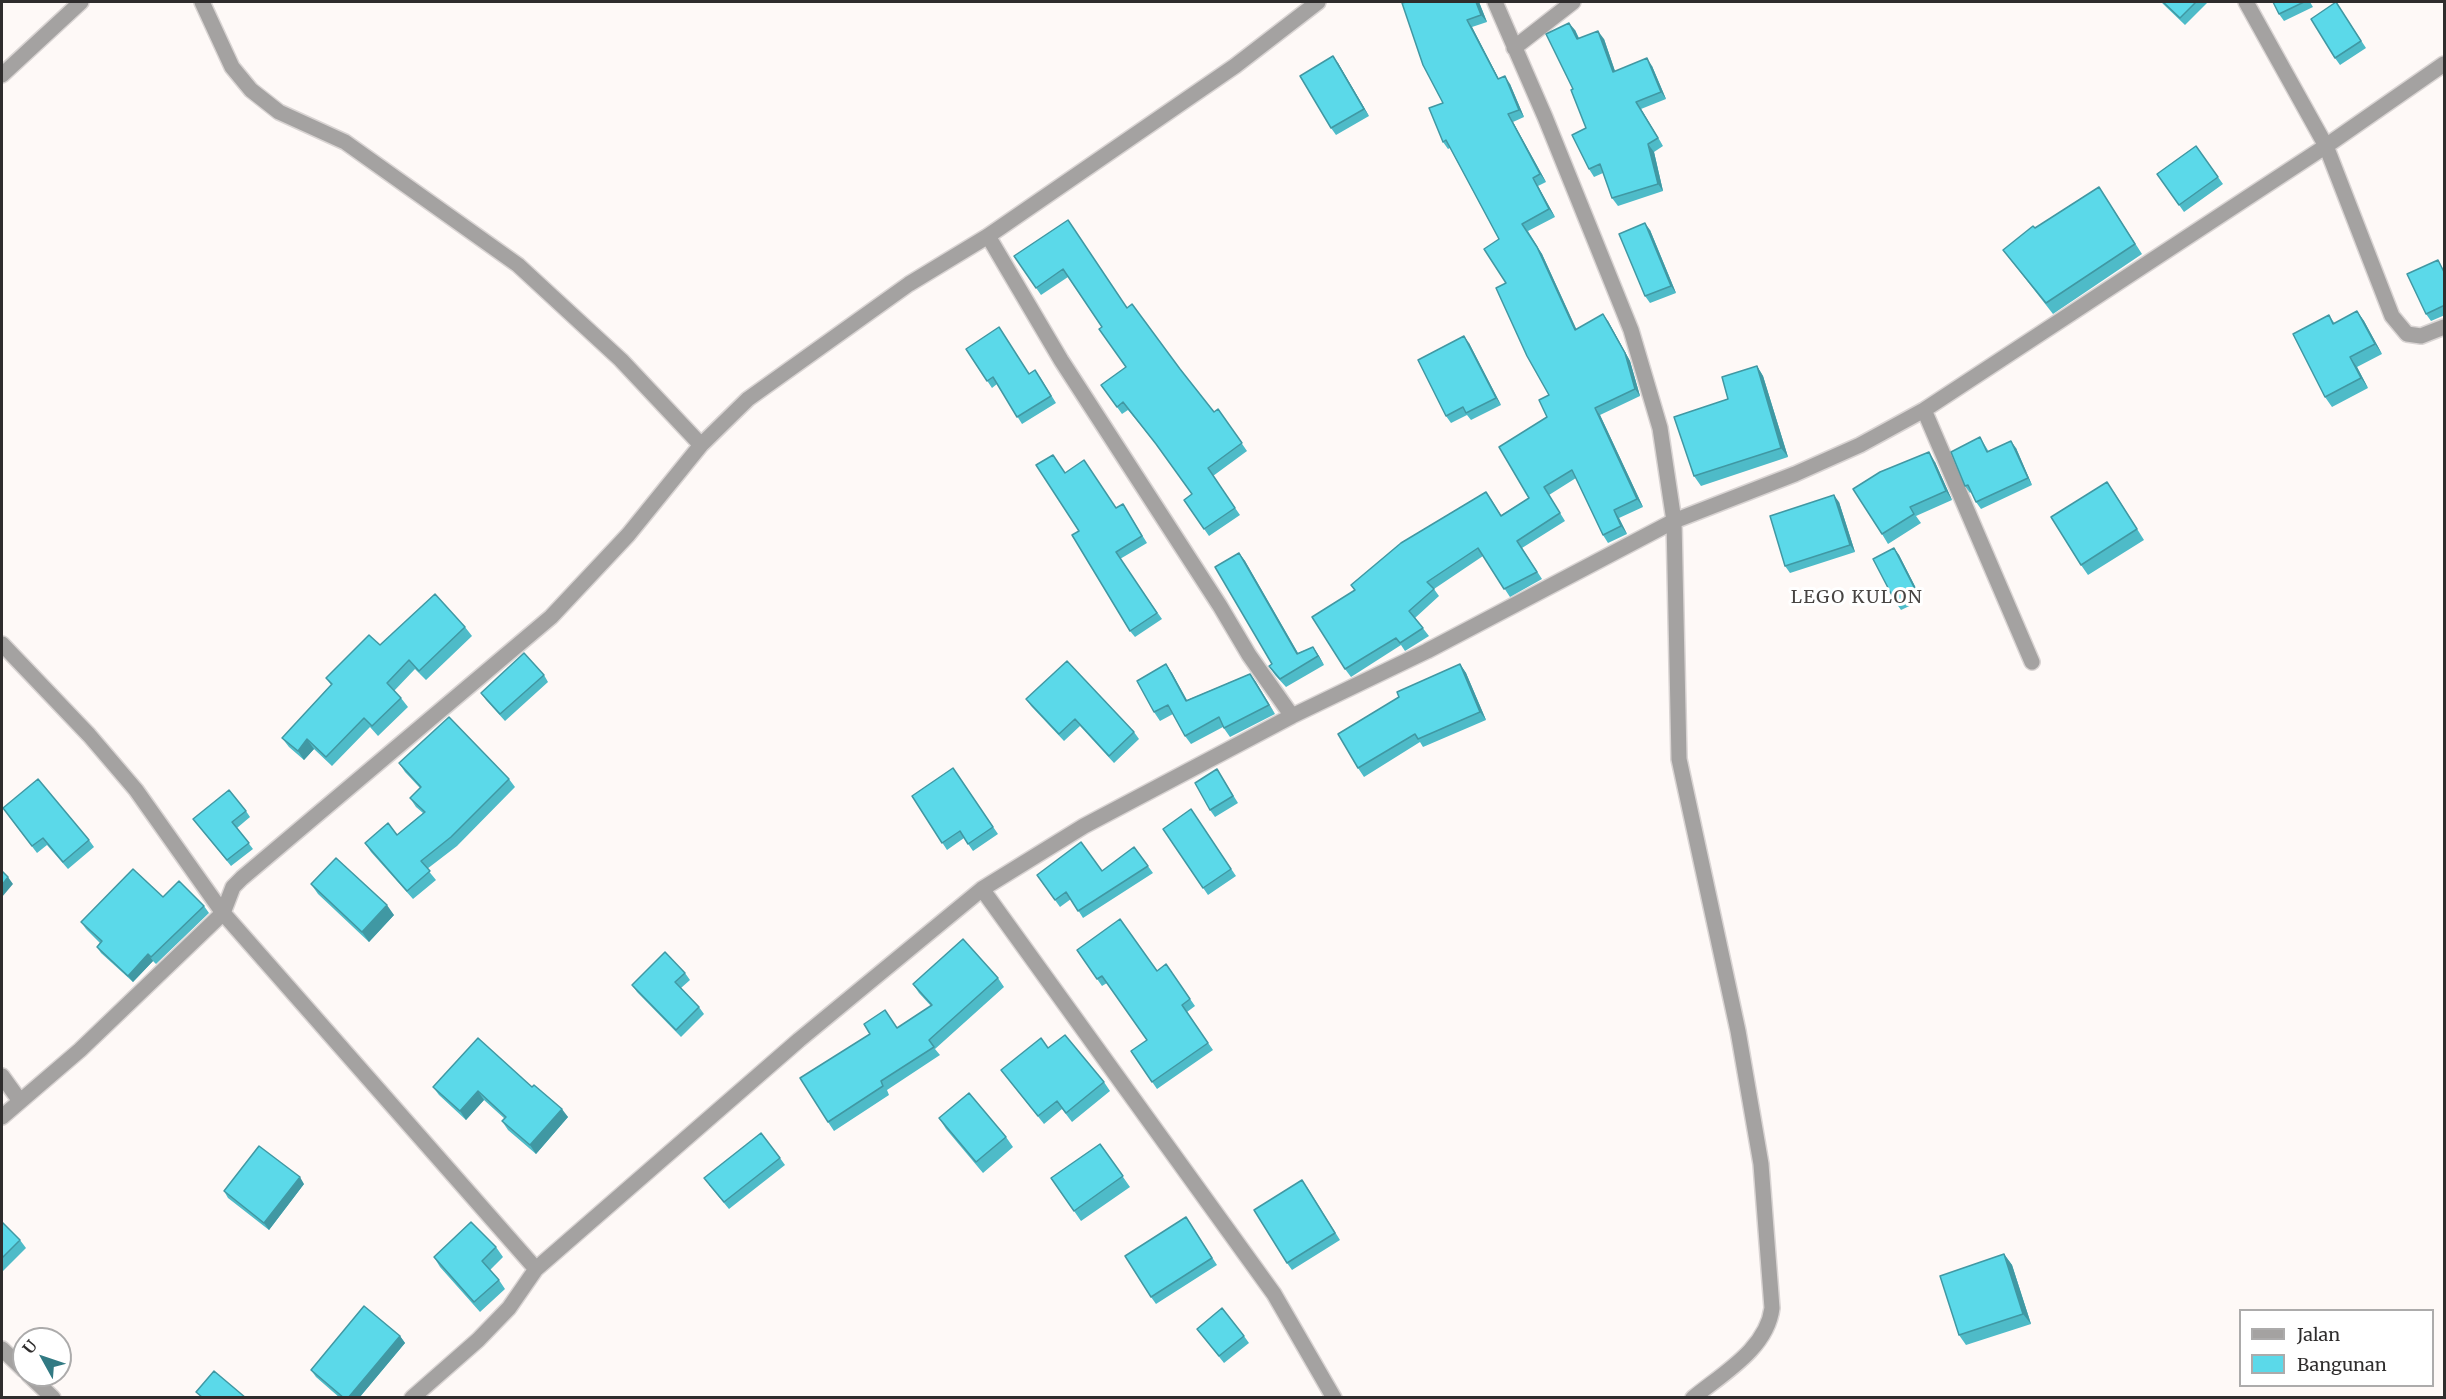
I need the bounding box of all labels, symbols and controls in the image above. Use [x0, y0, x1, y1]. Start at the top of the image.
district label: LEGO KULON [1791, 587, 1923, 609]
legend [2239, 1309, 2434, 1387]
text: Jalan [2297, 1323, 2340, 1346]
north arrow [12, 1327, 72, 1387]
text: U [18, 1336, 41, 1358]
text: Bangunan [2297, 1353, 2387, 1376]

